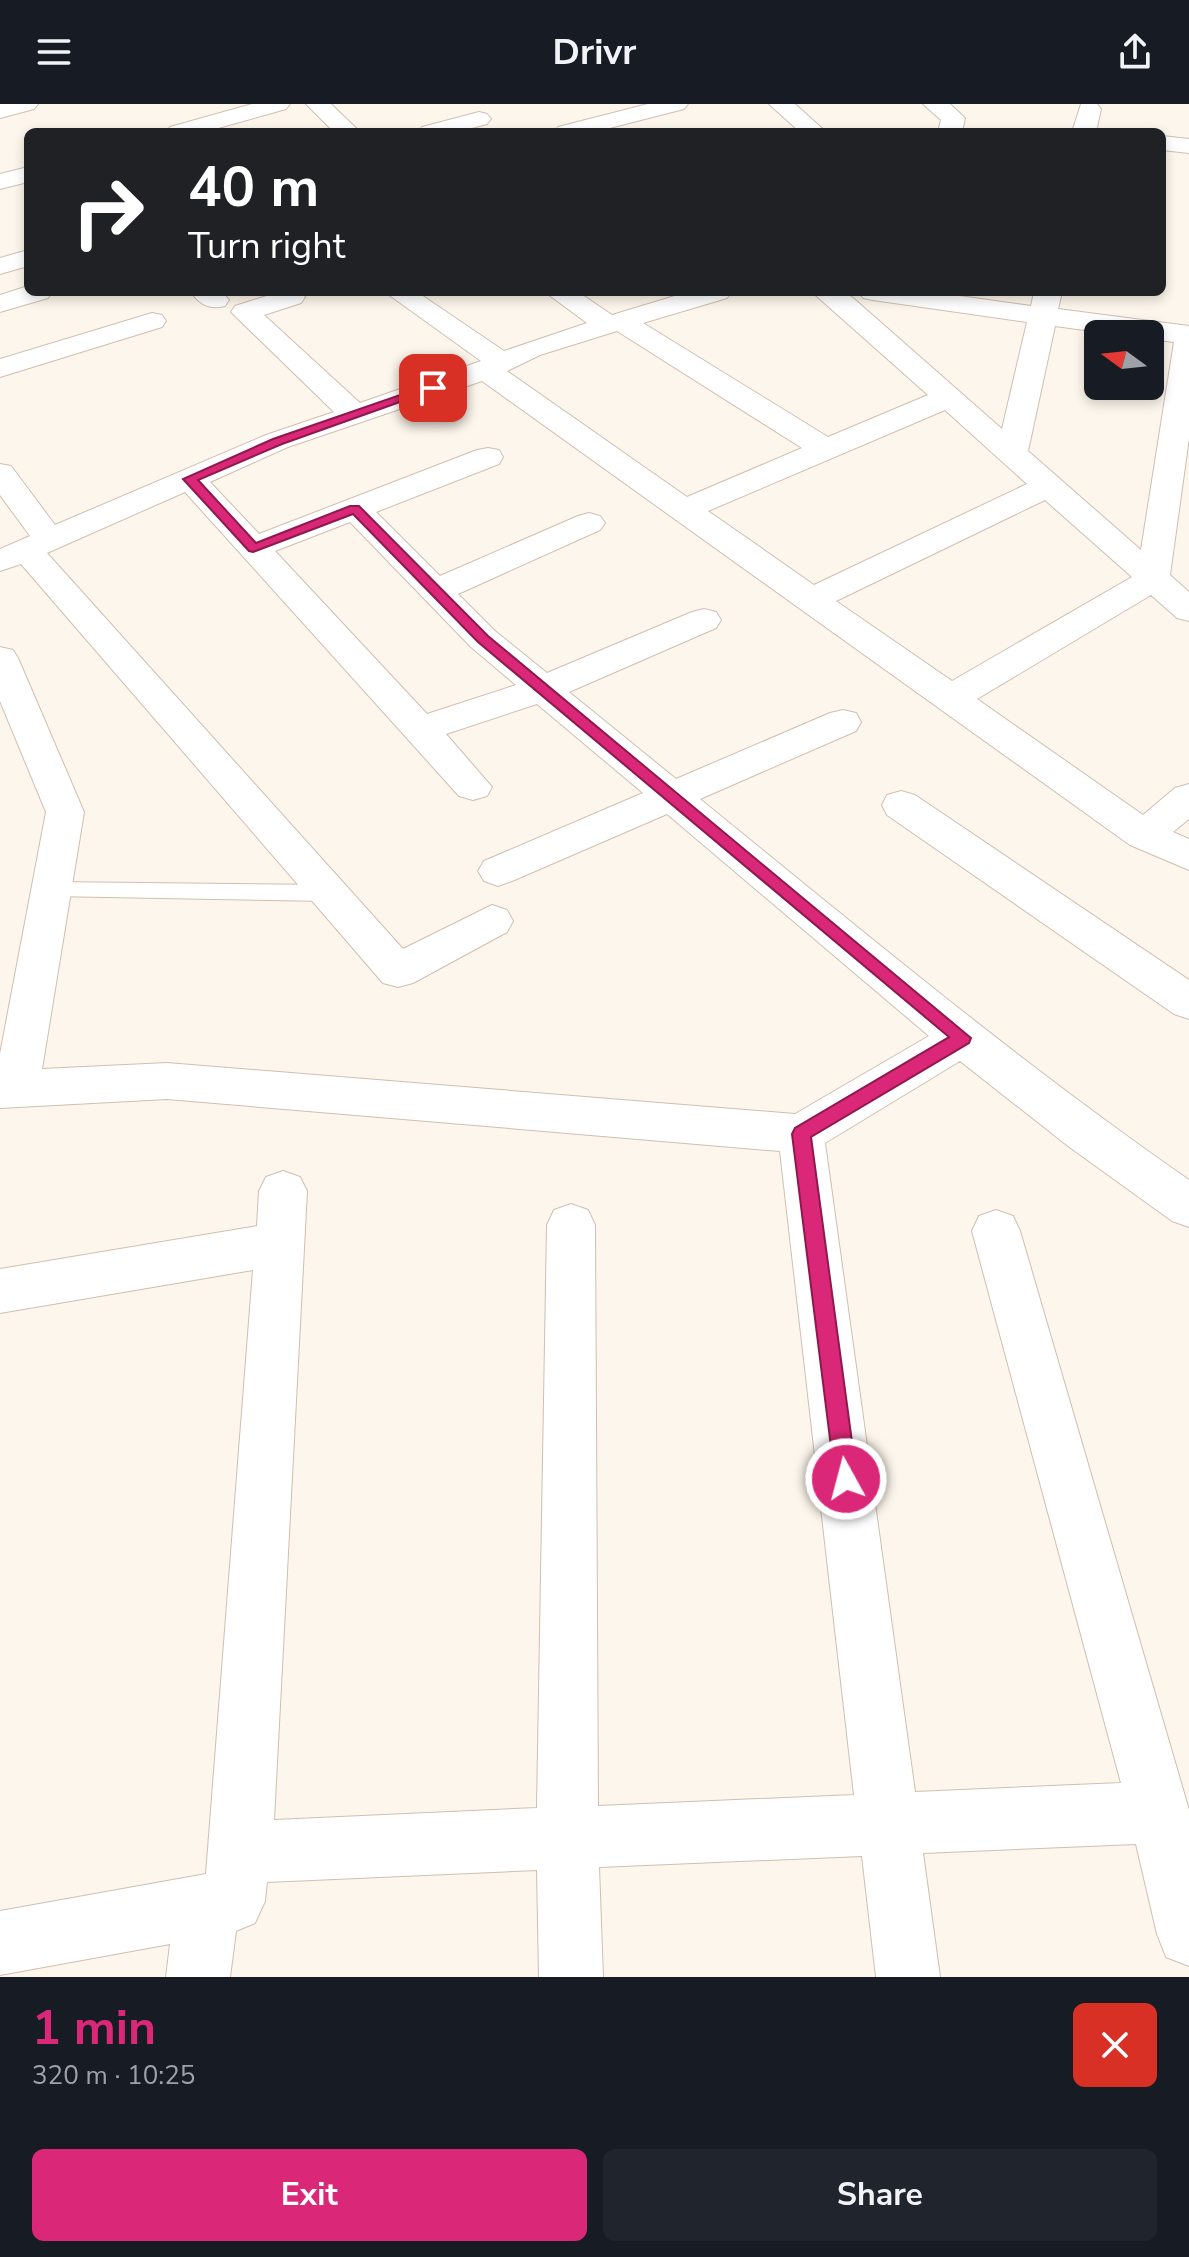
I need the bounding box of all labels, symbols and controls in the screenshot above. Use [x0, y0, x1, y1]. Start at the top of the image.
text: Drivr [553, 28, 636, 77]
icon: menu [32, 30, 76, 74]
icon: share [1113, 30, 1157, 74]
text: 40 m [188, 149, 319, 226]
icon: right [56, 160, 160, 264]
text: Turn right [188, 222, 345, 271]
north arrow [1084, 320, 1164, 400]
map controls [1084, 320, 1164, 400]
pin [399, 354, 467, 422]
icon: arrive [411, 366, 455, 410]
position arrow [804, 1437, 888, 1521]
text: 1 min [32, 1995, 156, 2061]
button: close [1073, 2003, 1157, 2087]
text: 320 m · 10:25 [32, 2058, 195, 2093]
button: Exit [32, 2149, 587, 2241]
button: Share [603, 2149, 1157, 2241]

